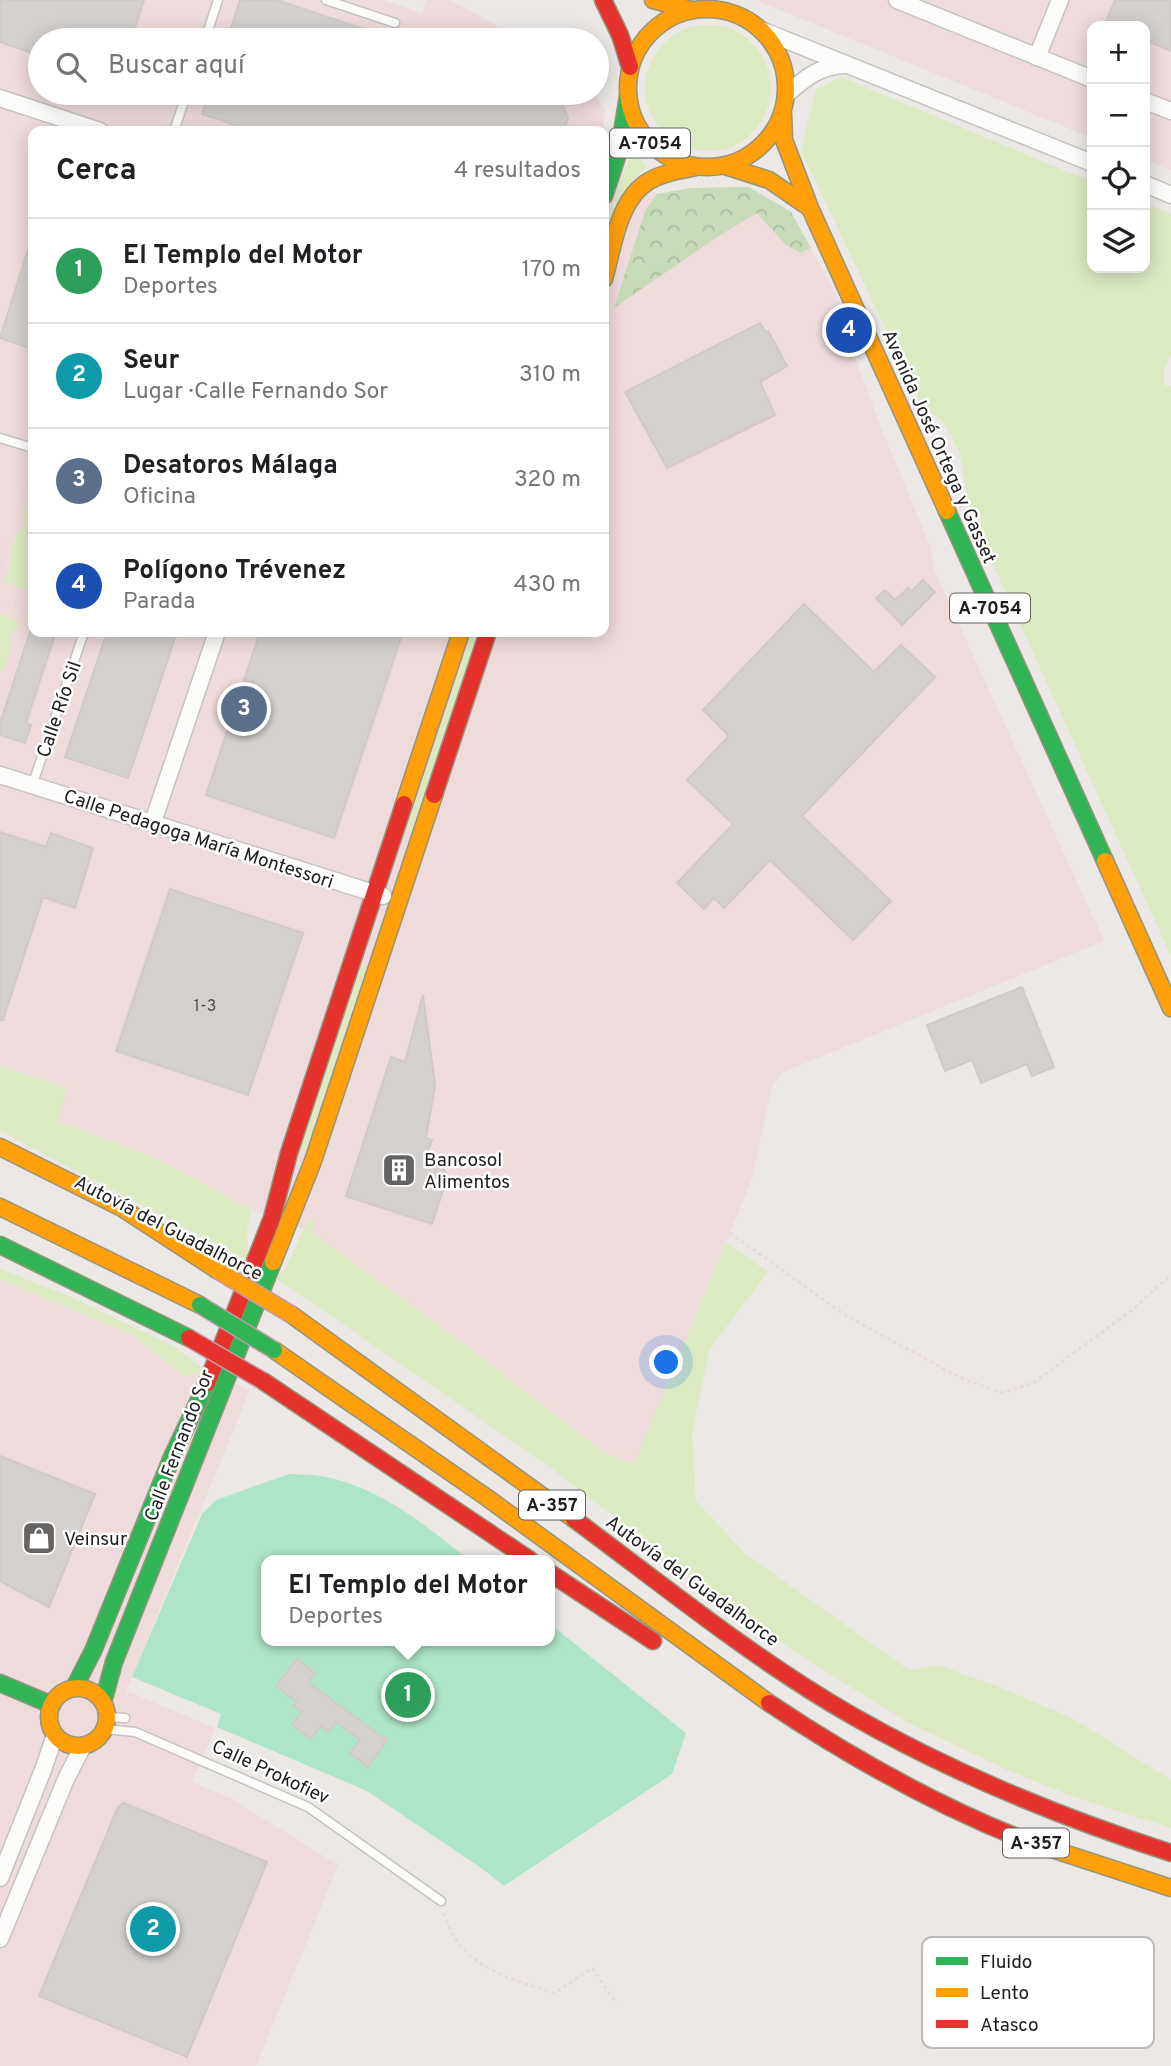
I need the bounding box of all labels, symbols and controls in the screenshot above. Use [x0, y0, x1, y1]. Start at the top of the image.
map controls [1087, 21, 1150, 273]
button: + [1087, 21, 1150, 84]
search box [28, 28, 609, 105]
icon: search [52, 48, 90, 86]
text: Buscar aquí [108, 50, 245, 83]
button: − [1087, 84, 1150, 147]
road number: A-7054 [610, 128, 690, 158]
button: locate [1087, 147, 1150, 210]
text: Cerca [56, 153, 136, 190]
text: 4 resultados [454, 157, 581, 186]
button: layers [1087, 210, 1150, 273]
text: El Templo del Motor [123, 240, 363, 273]
text: 1 [74, 256, 84, 285]
text: 170 m [522, 256, 581, 285]
text: Deportes [123, 273, 218, 302]
pin: 4 [826, 304, 872, 356]
street label: Avenida José Ortega y Gasset [876, 326, 1001, 568]
text: Seur [123, 345, 179, 378]
text: 2 [72, 361, 86, 390]
text: 310 m [519, 361, 581, 390]
text: Lugar · Calle Fernando Sor [123, 378, 388, 407]
text: Desatoros Málaga [123, 450, 338, 483]
text: 3 [72, 466, 86, 495]
text: 320 m [514, 466, 581, 495]
text: Oficina [123, 483, 196, 512]
text: Polígono Trévenez [123, 555, 346, 588]
text: 4 [72, 571, 86, 600]
text: 430 m [513, 571, 581, 600]
text: Parada [123, 588, 195, 617]
road number: A-7054 [950, 594, 1030, 622]
street label: Calle Río Sil [32, 658, 88, 761]
pin: 3 [221, 683, 267, 735]
street label: Calle Pedagoga María Montessori [60, 785, 336, 895]
house number: 1-3 [194, 997, 216, 1017]
place label: Bancosol Alimentos [424, 1149, 510, 1195]
building icon: Bancosol Alimentos [380, 1151, 418, 1189]
street label: Autovía del Guadalhorce [70, 1171, 266, 1287]
your location [649, 1345, 683, 1379]
street label: Calle Fernando Sor [140, 1366, 220, 1525]
road number: A-357 [519, 1490, 585, 1520]
street label: Autovía del Guadalhorce [600, 1511, 783, 1653]
shop icon: Veinsur [20, 1519, 58, 1557]
place label: Veinsur [64, 1528, 128, 1552]
popup [261, 1555, 555, 1646]
text: El Templo del Motor [288, 1570, 528, 1603]
text: Deportes [288, 1603, 383, 1632]
pin: 1 [385, 1669, 431, 1721]
street label: Calle Prokofiev [207, 1735, 333, 1811]
road number: A-357 [1003, 1828, 1069, 1857]
pin: 2 [130, 1903, 176, 1955]
legend [922, 1937, 1154, 2048]
text: Fluido [980, 1951, 1032, 1975]
text: Lento [980, 1982, 1029, 2006]
text: Atasco [980, 2014, 1039, 2038]

